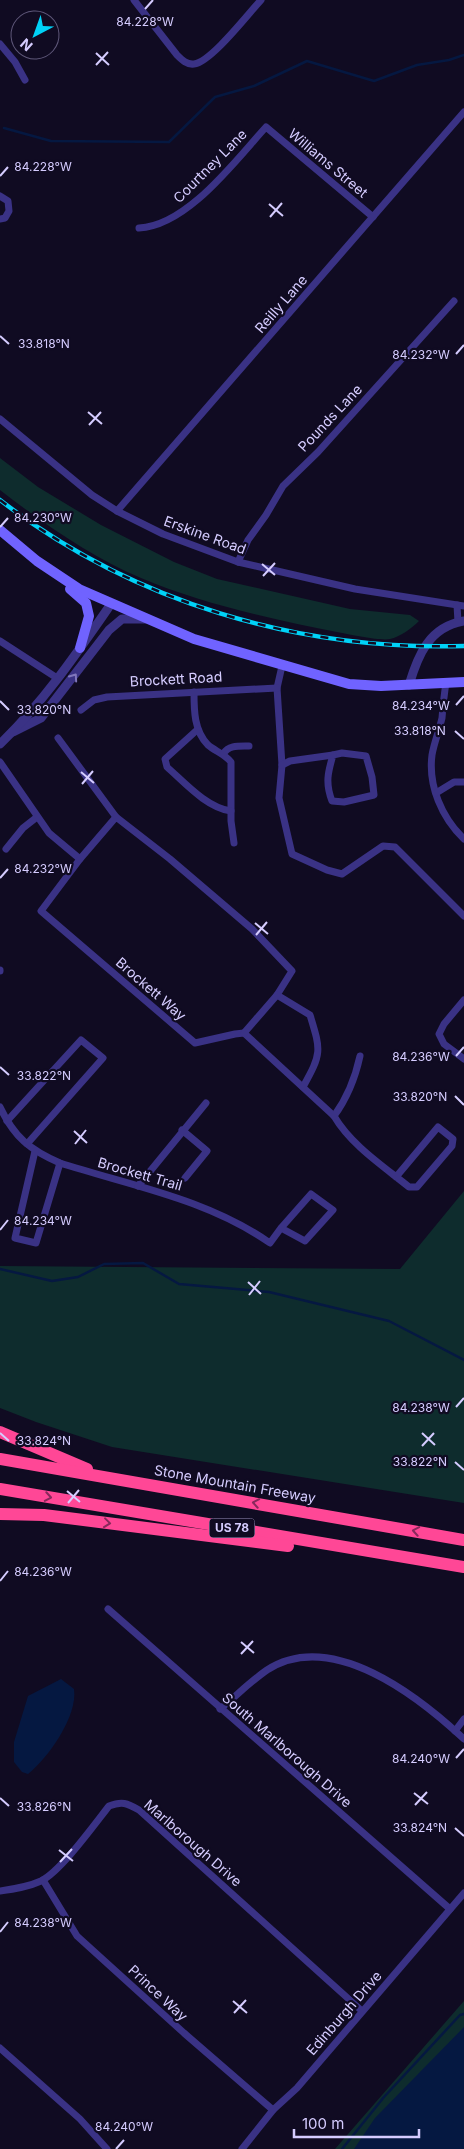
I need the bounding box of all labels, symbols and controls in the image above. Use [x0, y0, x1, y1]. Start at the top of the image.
north arrow [10, 10, 60, 60]
text: 84.228°W [116, 14, 174, 29]
text: N [17, 35, 36, 55]
street label: Courtney Lane [169, 125, 250, 206]
street label: Williams Street [285, 125, 372, 201]
text: 84.228°W [14, 159, 72, 174]
street label: Reilly Lane [251, 271, 310, 336]
text: 33.818°N [18, 336, 70, 351]
text: 84.232°W [392, 347, 450, 362]
street label: Pounds Lane [294, 380, 365, 455]
text: 84.230°W [14, 510, 72, 525]
street label: Erskine Road [162, 512, 249, 557]
street label: Brockett Road [129, 668, 223, 689]
one-way arrow [68, 673, 77, 683]
text: 84.234°W [392, 698, 450, 713]
text: 33.820°N [17, 702, 71, 717]
text: 33.818°N [394, 723, 446, 738]
text: 84.232°W [14, 861, 72, 876]
street label: Brockett Way [113, 954, 190, 1024]
text: 84.236°W [392, 1049, 450, 1064]
text: 33.822°N [17, 1068, 71, 1083]
text: 33.820°N [393, 1089, 447, 1104]
street label: Brockett Trail [96, 1153, 184, 1194]
text: 84.234°W [14, 1213, 72, 1228]
text: 84.238°W [392, 1400, 450, 1415]
text: 33.824°N [17, 1433, 71, 1448]
text: 33.822°N [393, 1454, 447, 1469]
street label: Stone Mountain Freeway [153, 1461, 317, 1506]
one-way arrow [44, 1491, 52, 1502]
one-way arrow [252, 1499, 260, 1509]
one-way arrow [104, 1517, 112, 1528]
road number: US 78 [210, 1519, 254, 1538]
one-way arrow [412, 1527, 420, 1537]
text: 84.236°W [14, 1564, 72, 1579]
street label: South Marlborough Drive [219, 1689, 356, 1811]
text: 84.240°W [392, 1751, 450, 1766]
street label: Marlborough Drive [141, 1796, 246, 1890]
text: 33.826°N [17, 1799, 71, 1814]
text: 33.824°N [393, 1820, 447, 1835]
text: 84.238°W [14, 1915, 72, 1930]
street label: Prince Way [125, 1961, 192, 2024]
street label: Edinburgh Drive [302, 1967, 385, 2058]
scale bar [294, 2106, 419, 2138]
text: 100 m [302, 2114, 344, 2133]
text: 84.240°W [95, 2119, 153, 2134]

